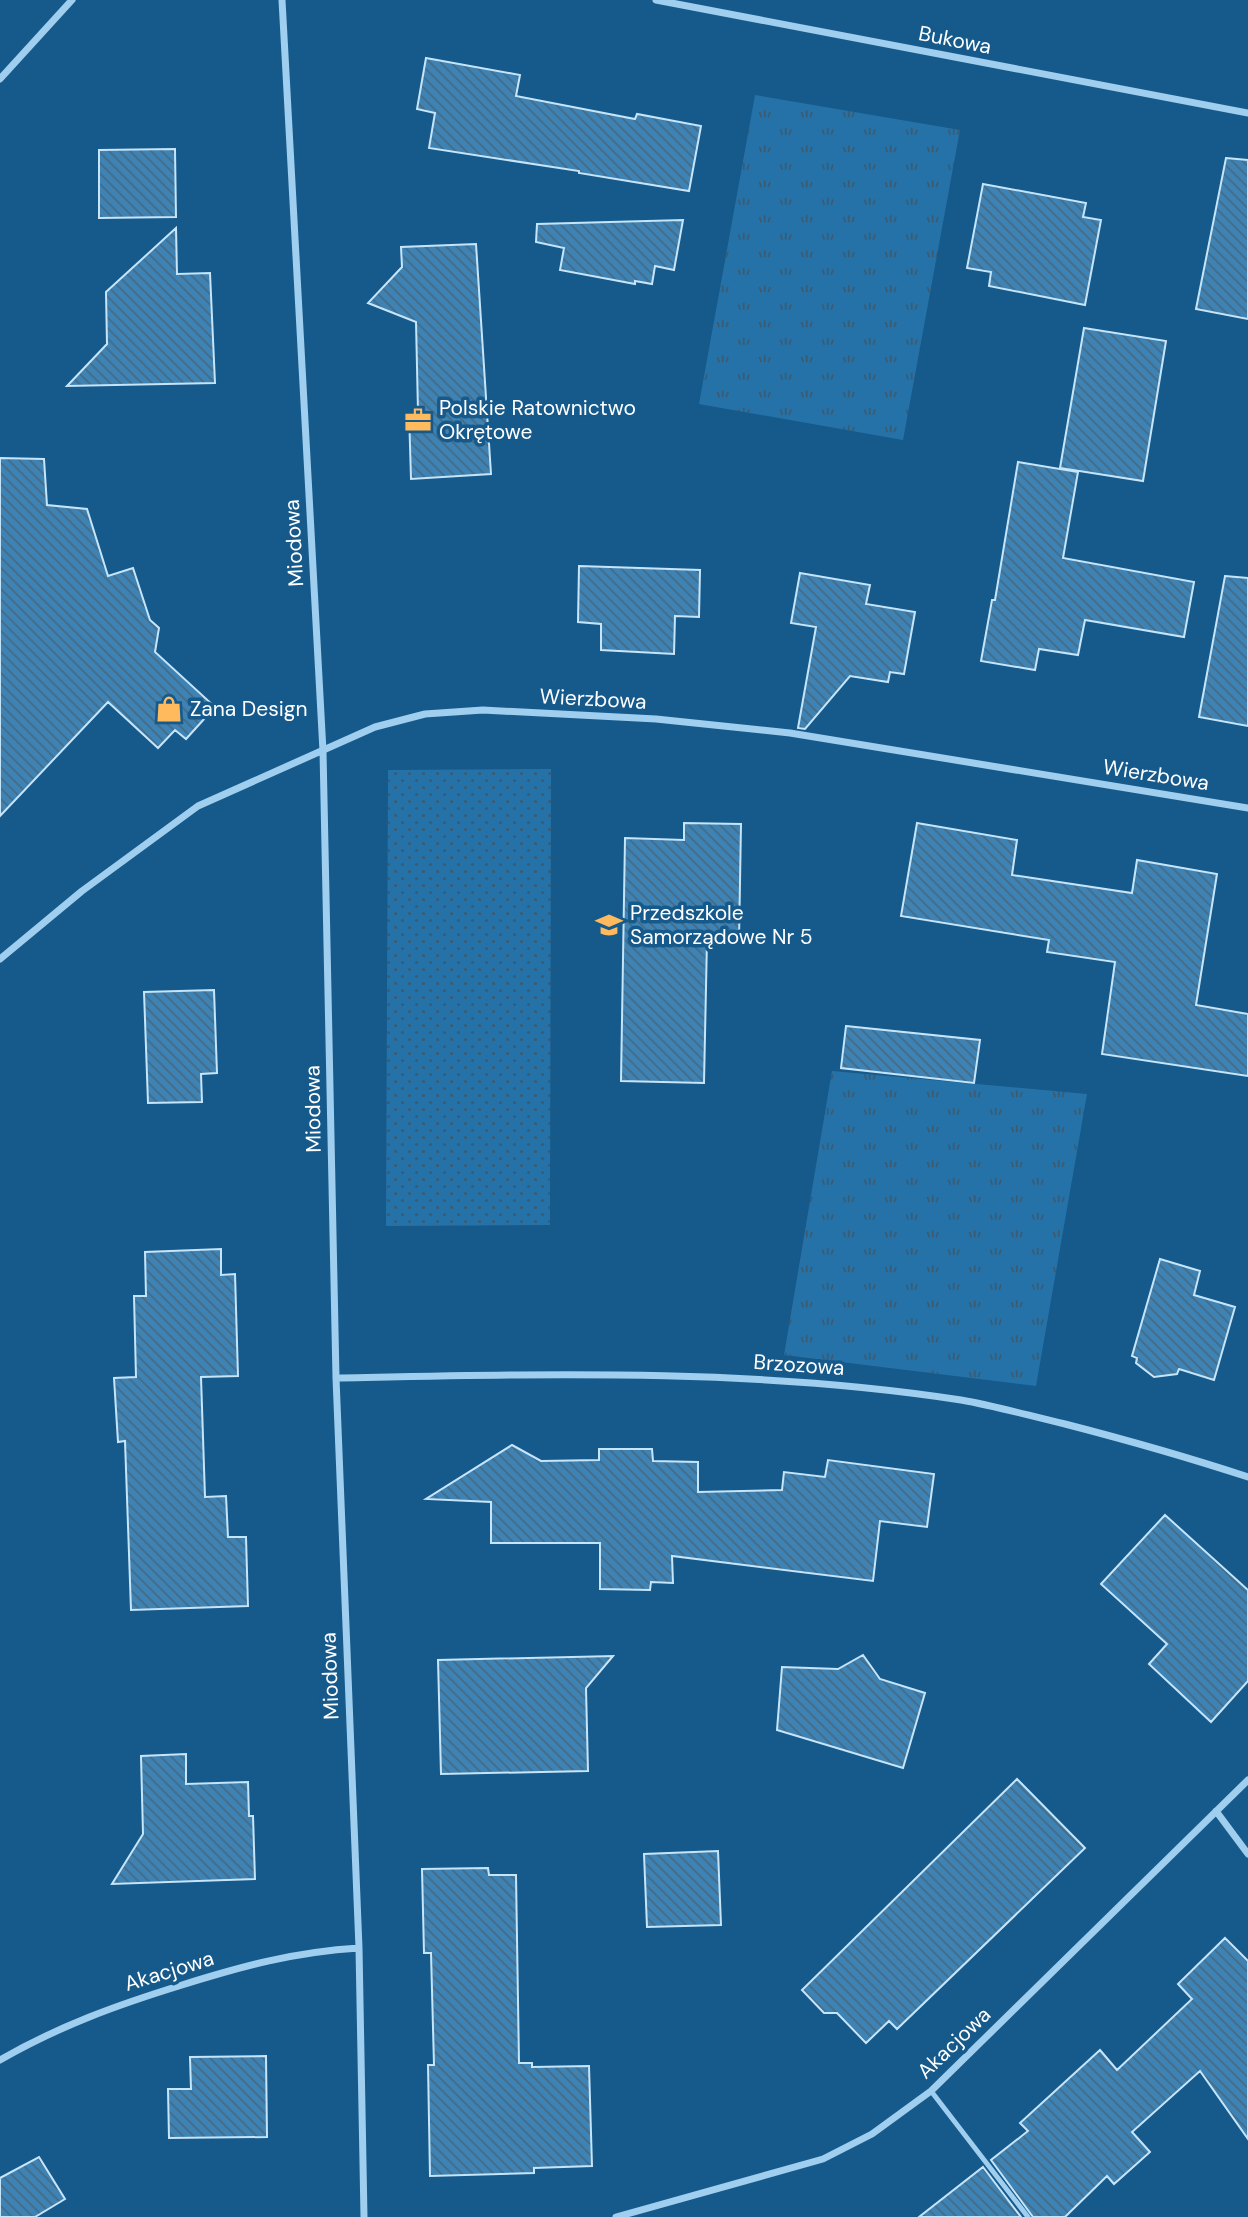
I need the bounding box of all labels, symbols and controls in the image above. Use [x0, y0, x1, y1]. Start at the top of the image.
street label: Bukowa [916, 19, 994, 61]
place label: Polskie Ratownictwo Okrętowe [439, 394, 636, 446]
office icon: Polskie Ratownictwo Okrętowe [403, 405, 433, 435]
street label: Miodowa [278, 499, 310, 587]
street label: Wierzbowa [539, 682, 647, 716]
shop icon: Zana Design [154, 694, 184, 724]
place label: Zana Design [190, 695, 308, 723]
street label: Wierzbowa [1101, 753, 1211, 797]
place label: Przedszkole Samorządowe Nr 5 [630, 899, 813, 951]
school or university icon: Przedszkole Samorządowe Nr 5 [594, 910, 624, 940]
street label: Miodowa [298, 1065, 328, 1153]
street label: Brzozowa [753, 1348, 845, 1382]
street label: Miodowa [314, 1632, 346, 1720]
street label: Akacjowa [121, 1944, 217, 1998]
street label: Akacjowa [911, 2001, 997, 2085]

